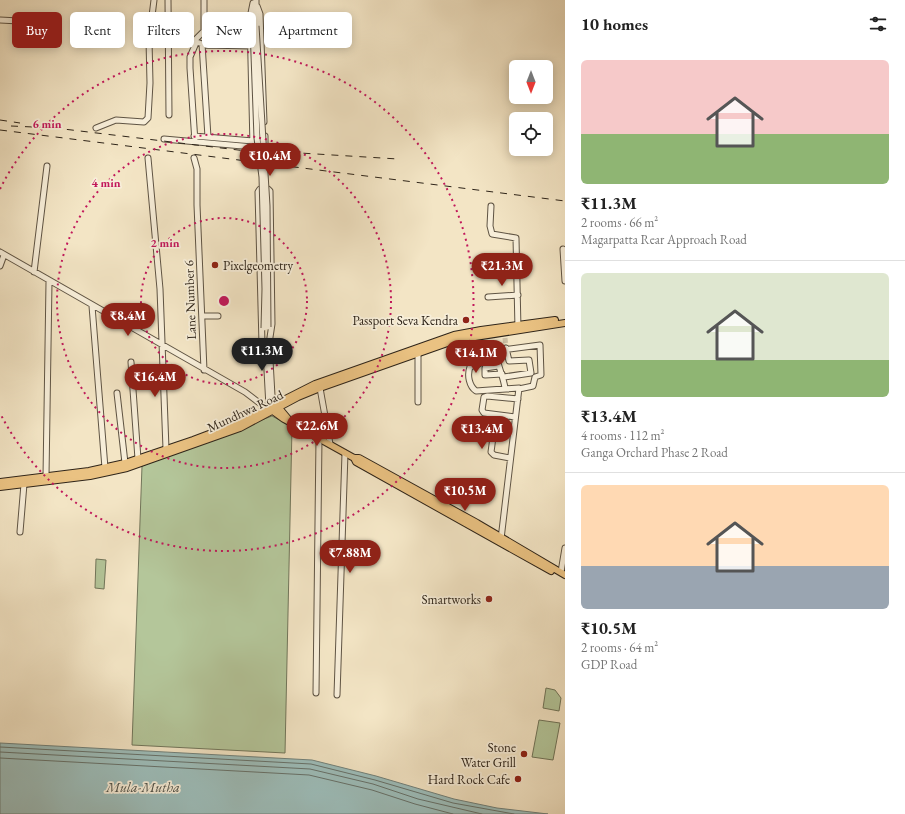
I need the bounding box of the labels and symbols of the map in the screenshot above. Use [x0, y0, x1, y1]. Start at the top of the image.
north arrow [509, 60, 553, 104]
text: 6 min [32, 116, 62, 132]
pin: ₹10.4M [237, 143, 303, 177]
text: 4 min [91, 175, 121, 191]
text: 2 min [150, 235, 180, 251]
pin: ₹21.3M [469, 253, 535, 287]
place label: Pixelgeometry [223, 257, 293, 274]
street label: Lane Number 6 [180, 260, 200, 340]
marker: Pixelgeometry [210, 260, 220, 270]
centre of rings [217, 294, 231, 308]
pin: ₹8.4M [100, 303, 156, 337]
place label: Passport Seva Kendra [352, 312, 459, 329]
marker: Passport Seva Kendra [461, 315, 471, 325]
pin: ₹11.3M [229, 338, 295, 372]
pin: ₹14.1M [443, 340, 509, 374]
pin: ₹16.4M [122, 364, 188, 398]
street label: Mundhwa Road [204, 386, 286, 436]
pin: ₹22.6M [284, 413, 350, 447]
pin: ₹13.4M [449, 416, 515, 450]
pin: ₹10.5M [432, 478, 498, 512]
pin: ₹7.88M [317, 540, 383, 574]
place label: Smartworks [422, 591, 481, 608]
marker: Smartworks [484, 594, 494, 604]
place label: Stone Water Grill [461, 739, 516, 771]
marker: Stone Water Grill [519, 749, 529, 759]
place label: Hard Rock Cafe [428, 771, 510, 788]
marker: Hard Rock Cafe [513, 774, 523, 784]
water label: Mula-Mutha [105, 778, 180, 796]

